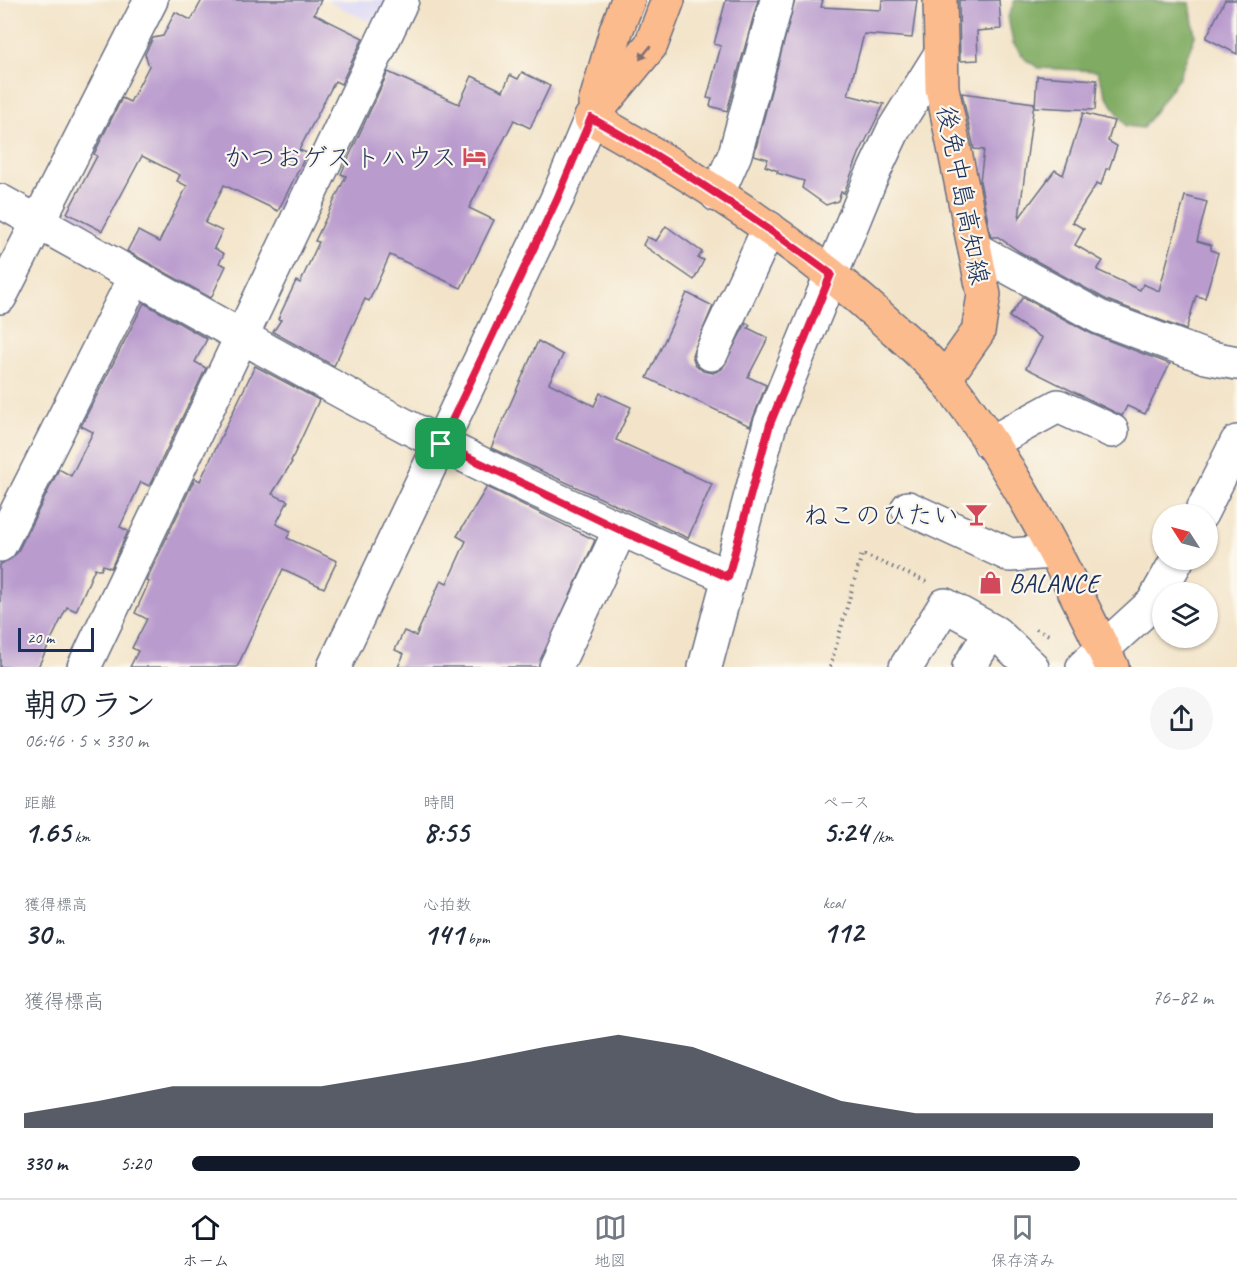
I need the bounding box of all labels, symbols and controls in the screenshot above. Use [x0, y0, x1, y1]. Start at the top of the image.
one-way arrow [638, 45, 651, 61]
street label: 後免中島高知線 [929, 103, 997, 287]
place label: かつおゲストハウス [224, 141, 457, 174]
hotel icon: かつおゲストハウス [462, 144, 488, 170]
pin [415, 418, 466, 469]
icon: arrive [424, 427, 457, 460]
place label: ねこのひたい [803, 499, 959, 532]
bar icon: ねこのひたい [964, 502, 990, 528]
north arrow [1152, 504, 1218, 570]
map controls [1152, 504, 1218, 648]
place label: BALANCE [1009, 567, 1103, 600]
shop icon: BALANCE [978, 570, 1004, 596]
button: layers [1152, 582, 1218, 648]
scale bar [18, 625, 94, 652]
text: 20 m [27, 628, 54, 648]
text: 朝のラン [24, 684, 156, 726]
button: share [1150, 687, 1213, 750]
text: 06:46 · 5 × 330 m [24, 728, 148, 753]
text: 距離 [24, 793, 56, 813]
text: 時間 [423, 793, 455, 813]
text: ペース [823, 793, 870, 813]
text: 1.65 [24, 813, 71, 851]
text: 8:55 [423, 813, 469, 851]
text: 5:24 [823, 813, 869, 851]
text: km [71, 827, 90, 847]
text: /km [869, 827, 893, 847]
text: kcal [823, 893, 844, 913]
text: 獲得標高 [24, 895, 88, 915]
text: 心拍数 [423, 895, 471, 915]
text: 112 [823, 913, 863, 951]
text: 30 [24, 915, 51, 953]
text: 141 [423, 915, 464, 953]
text: m [51, 929, 64, 949]
text: bpm [464, 929, 490, 949]
text: 76–82 m [1152, 985, 1213, 1010]
text: 獲得標高 [24, 989, 104, 1014]
text: 330 m [24, 1151, 67, 1176]
text: 5:20 [120, 1151, 151, 1176]
tab: ホーム [182, 1211, 229, 1271]
tab: 地図 [594, 1211, 627, 1271]
tab: 保存済み [991, 1211, 1055, 1271]

